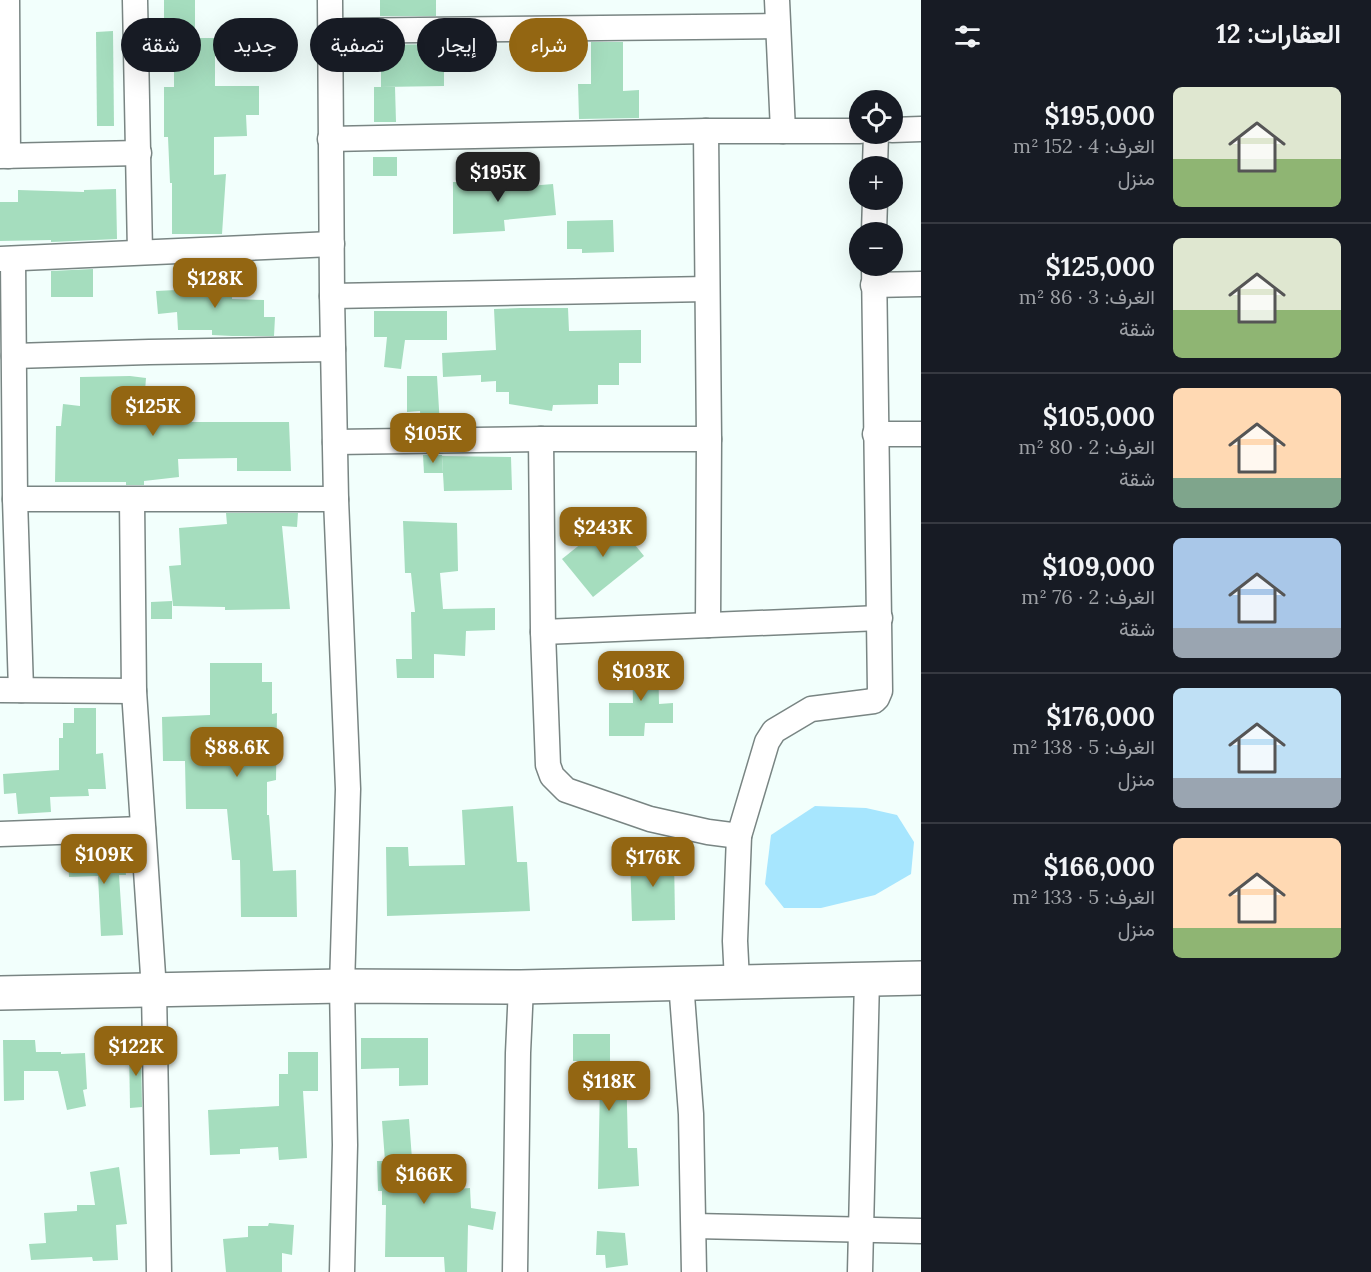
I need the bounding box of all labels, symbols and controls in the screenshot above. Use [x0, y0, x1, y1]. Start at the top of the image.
text: العقارات: 12 [1216, 17, 1341, 50]
chip: شقة [121, 18, 201, 72]
chip: جديد [213, 18, 298, 72]
chip: تصفية [310, 18, 405, 72]
chip: إيجار [417, 18, 497, 72]
chip: شراء [509, 18, 588, 72]
icon: filters [951, 20, 984, 53]
map controls [849, 90, 903, 276]
button: locate [849, 90, 903, 144]
text: $195,000 [1044, 99, 1155, 132]
icon: home [1221, 111, 1293, 183]
text: الغرف: 4 · 152 m² [1013, 133, 1155, 158]
pin: $195K [456, 152, 540, 203]
button: + [849, 156, 903, 210]
text: $195K [470, 159, 526, 184]
text: منزل [1118, 165, 1155, 190]
button: − [849, 222, 903, 276]
text: $125,000 [1046, 250, 1155, 283]
pin: $128K [173, 258, 257, 309]
icon: home [1221, 262, 1293, 334]
text: $128K [187, 265, 243, 290]
text: الغرف: 3 · 86 m² [1019, 284, 1155, 309]
text: شقة [1119, 316, 1155, 341]
pin: $125K [111, 386, 195, 437]
text: $125K [125, 393, 181, 418]
text: $105,000 [1043, 400, 1155, 433]
icon: home [1221, 412, 1293, 484]
pin: $105K [391, 413, 475, 464]
text: $105K [404, 420, 462, 445]
text: الغرف: 2 · 80 m² [1018, 434, 1155, 459]
text: شقة [1119, 466, 1155, 491]
pin: $243K [561, 507, 645, 558]
text: $243K [574, 514, 632, 539]
text: $109,000 [1042, 550, 1155, 583]
icon: home [1221, 562, 1293, 634]
text: الغرف: 2 · 76 m² [1021, 584, 1155, 609]
text: شقة [1119, 616, 1155, 641]
pin: $103K [599, 651, 683, 702]
text: $103K [612, 658, 670, 683]
text: $176,000 [1046, 700, 1155, 733]
icon: home [1221, 712, 1293, 784]
pin: $88.6K [188, 727, 286, 778]
text: $88.6K [204, 734, 270, 759]
text: الغرف: 5 · 138 m² [1012, 734, 1155, 759]
text: منزل [1118, 766, 1155, 791]
pin: $109K [62, 834, 146, 885]
pin: $176K [611, 837, 695, 888]
text: $109K [75, 841, 133, 866]
text: $176K [626, 844, 681, 869]
text: $166,000 [1044, 850, 1155, 883]
icon: home [1221, 862, 1293, 934]
text: الغرف: 5 · 133 m² [1012, 884, 1155, 909]
text: منزل [1118, 916, 1155, 941]
pin: $122K [94, 1026, 178, 1077]
text: $122K [108, 1033, 164, 1058]
pin: $118K [567, 1061, 651, 1112]
text: $118K [582, 1068, 636, 1093]
pin: $166K [382, 1154, 466, 1205]
text: $166K [395, 1161, 453, 1186]

